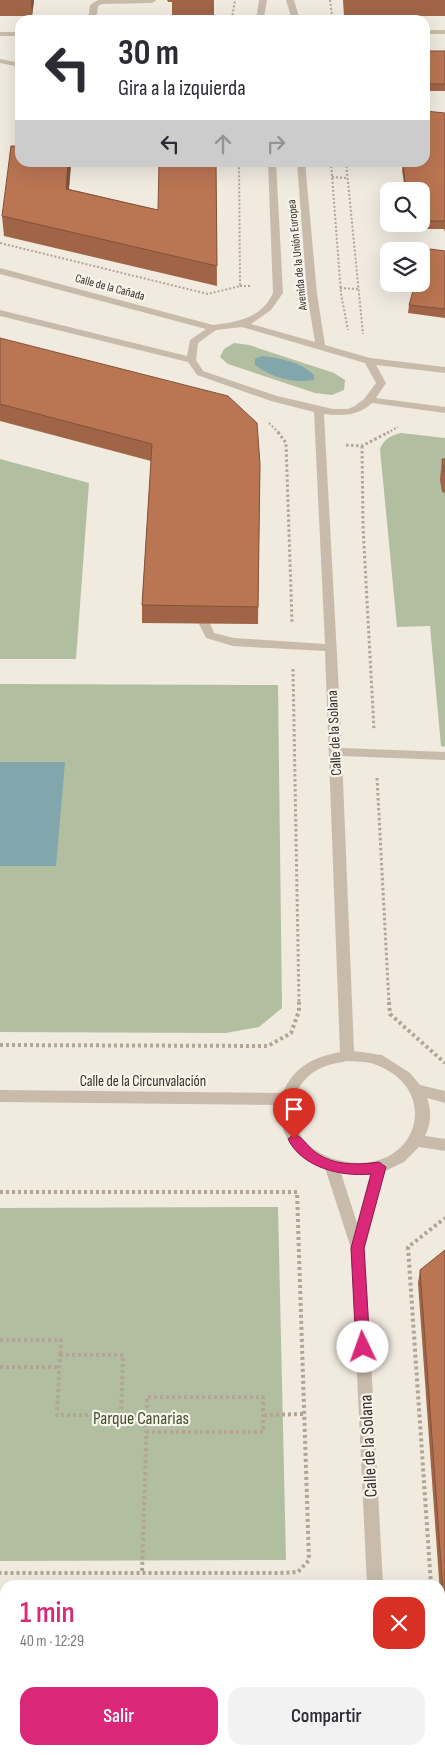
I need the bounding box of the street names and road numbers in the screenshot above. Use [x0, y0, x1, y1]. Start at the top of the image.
street label: Avenida de la Unión Europea [284, 198, 311, 312]
street label: Calle de la Cañada [73, 271, 147, 304]
street label: Calle de la Solana [323, 689, 346, 776]
street label: Calle de la Circunvalación [80, 1072, 206, 1091]
street label: Calle de la Solana [355, 1394, 382, 1498]

